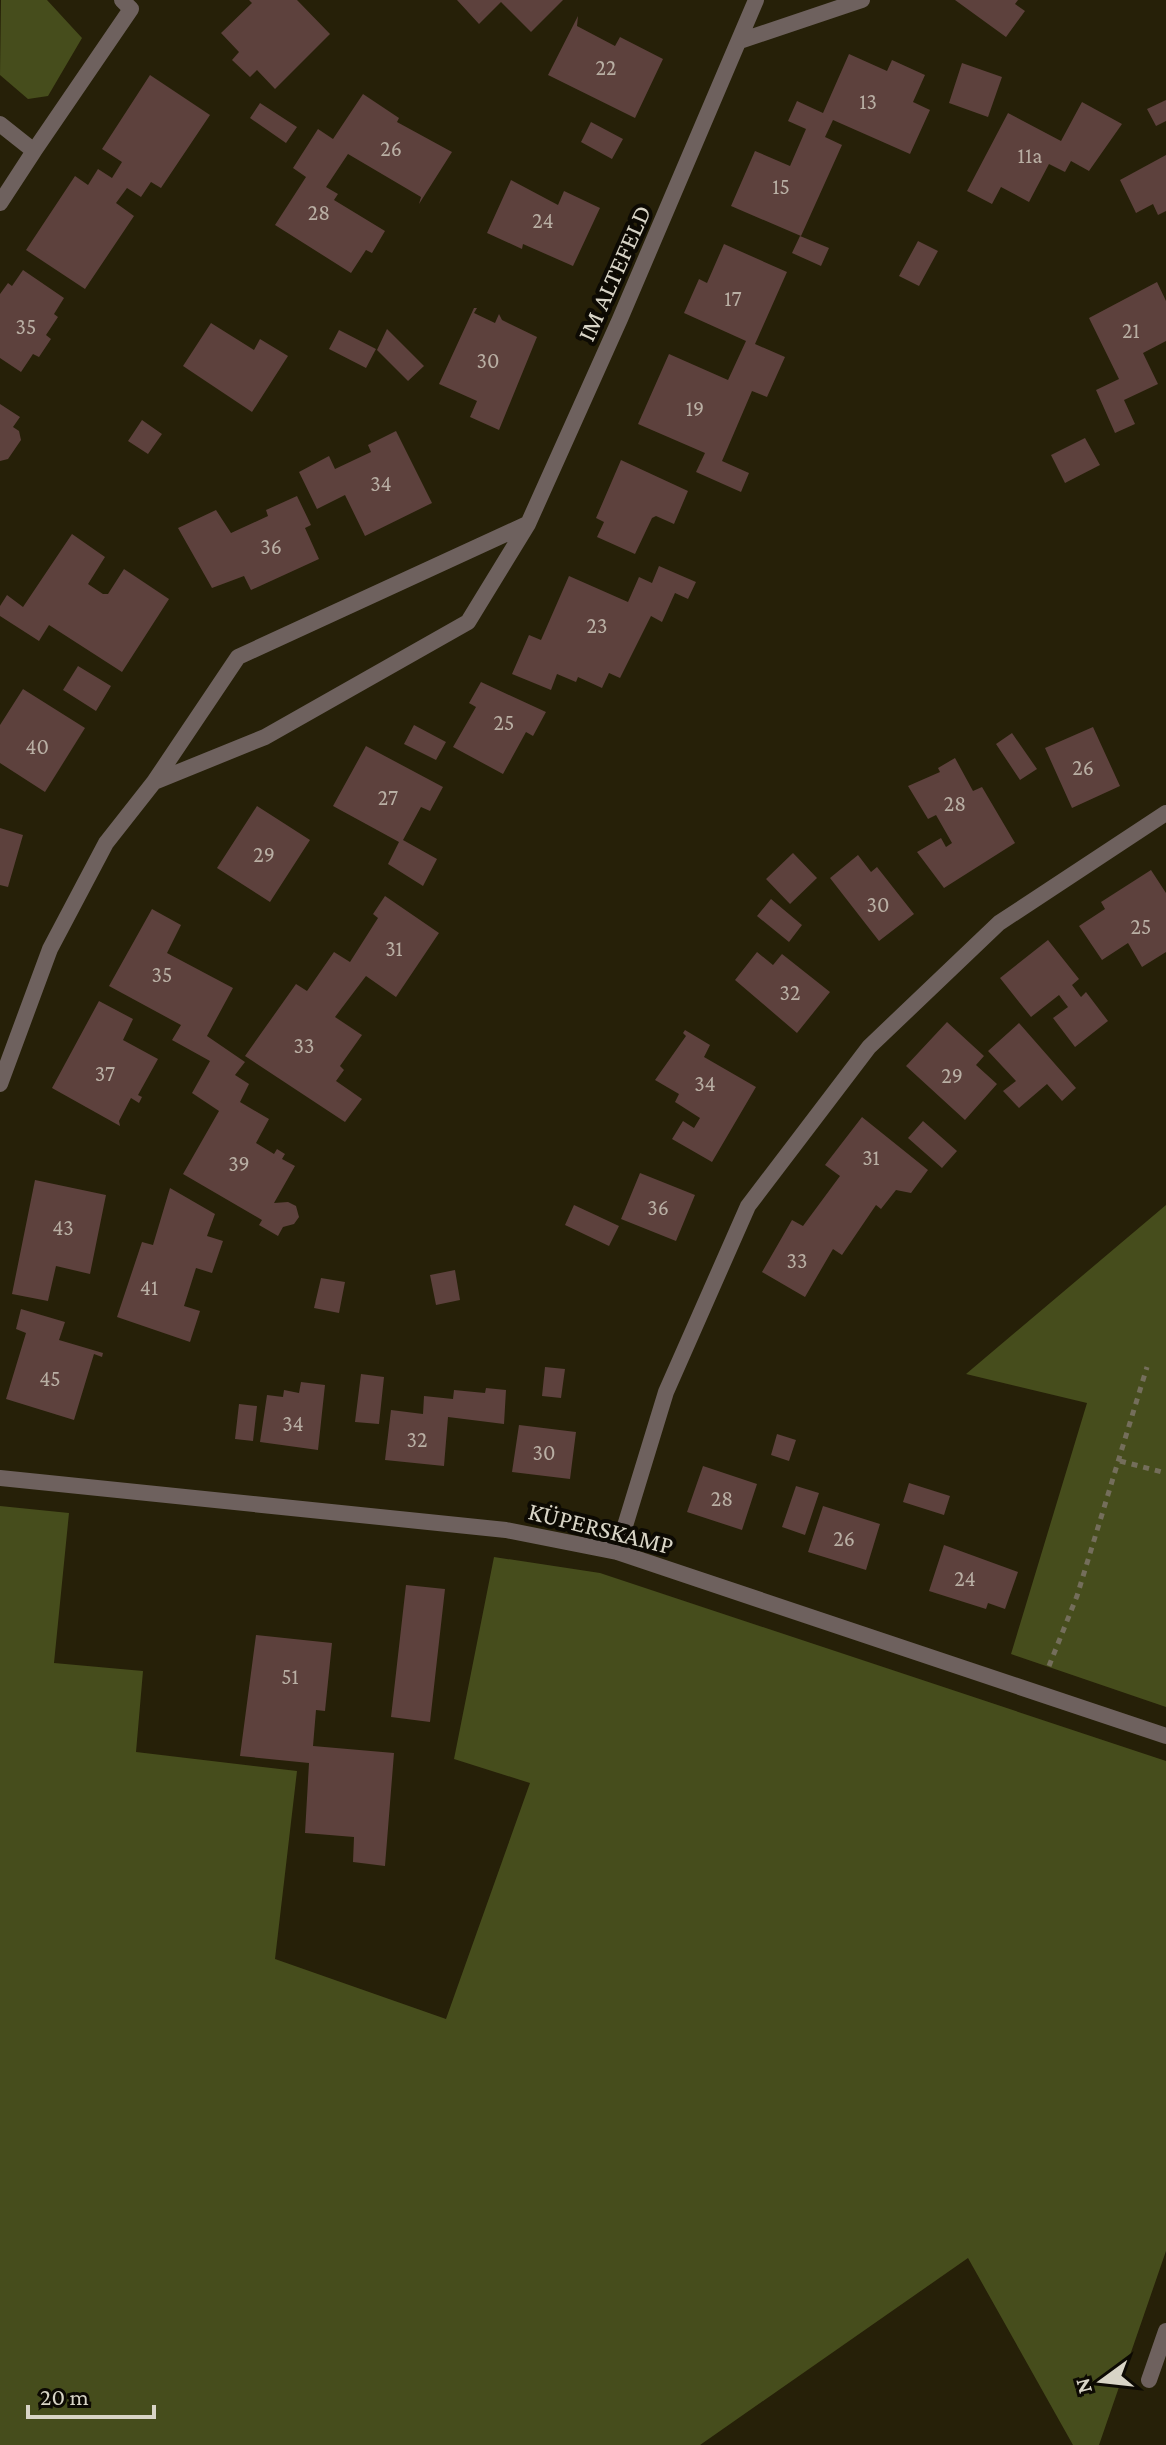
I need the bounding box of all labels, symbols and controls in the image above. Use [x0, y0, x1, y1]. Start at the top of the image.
house number: 22 [596, 55, 616, 80]
house number: 13 [859, 89, 877, 114]
house number: 26 [380, 136, 402, 161]
house number: 11a [1018, 143, 1042, 168]
house number: 15 [772, 174, 790, 199]
house number: 28 [308, 200, 330, 225]
street label: IM ALTEFELD [572, 201, 657, 346]
house number: 24 [532, 208, 554, 233]
house number: 17 [724, 286, 742, 311]
house number: 35 [16, 314, 36, 339]
house number: 21 [1122, 318, 1140, 343]
house number: 30 [477, 348, 499, 373]
house number: 19 [686, 396, 704, 421]
house number: 34 [370, 471, 392, 496]
house number: 36 [260, 534, 282, 559]
house number: 23 [587, 613, 607, 638]
house number: 25 [494, 710, 514, 735]
house number: 40 [25, 734, 49, 759]
house number: 26 [1072, 755, 1094, 780]
house number: 27 [378, 785, 398, 810]
house number: 28 [944, 791, 966, 816]
house number: 29 [253, 842, 275, 867]
house number: 30 [867, 892, 889, 917]
house number: 25 [1131, 914, 1151, 939]
house number: 31 [385, 936, 403, 961]
house number: 35 [152, 962, 172, 987]
house number: 32 [780, 980, 800, 1005]
house number: 33 [294, 1033, 314, 1058]
house number: 37 [95, 1061, 115, 1086]
house number: 29 [941, 1063, 963, 1088]
house number: 34 [694, 1071, 716, 1096]
house number: 31 [862, 1145, 880, 1170]
house number: 39 [228, 1151, 250, 1176]
house number: 36 [647, 1195, 669, 1220]
house number: 43 [52, 1215, 74, 1240]
house number: 33 [787, 1248, 807, 1273]
house number: 41 [140, 1275, 158, 1300]
house number: 45 [39, 1366, 61, 1391]
house number: 34 [282, 1411, 304, 1436]
house number: 32 [407, 1427, 427, 1452]
house number: 30 [533, 1440, 555, 1465]
house number: 28 [711, 1486, 733, 1511]
street label: KÜPERSKAMP [525, 1496, 677, 1561]
house number: 26 [833, 1526, 855, 1551]
house number: 24 [954, 1566, 976, 1591]
house number: 51 [281, 1664, 299, 1689]
north arrow [1062, 2341, 1142, 2421]
scale bar [28, 2369, 154, 2419]
text: N [1069, 2376, 1097, 2397]
text: 20 m [40, 2383, 89, 2410]

